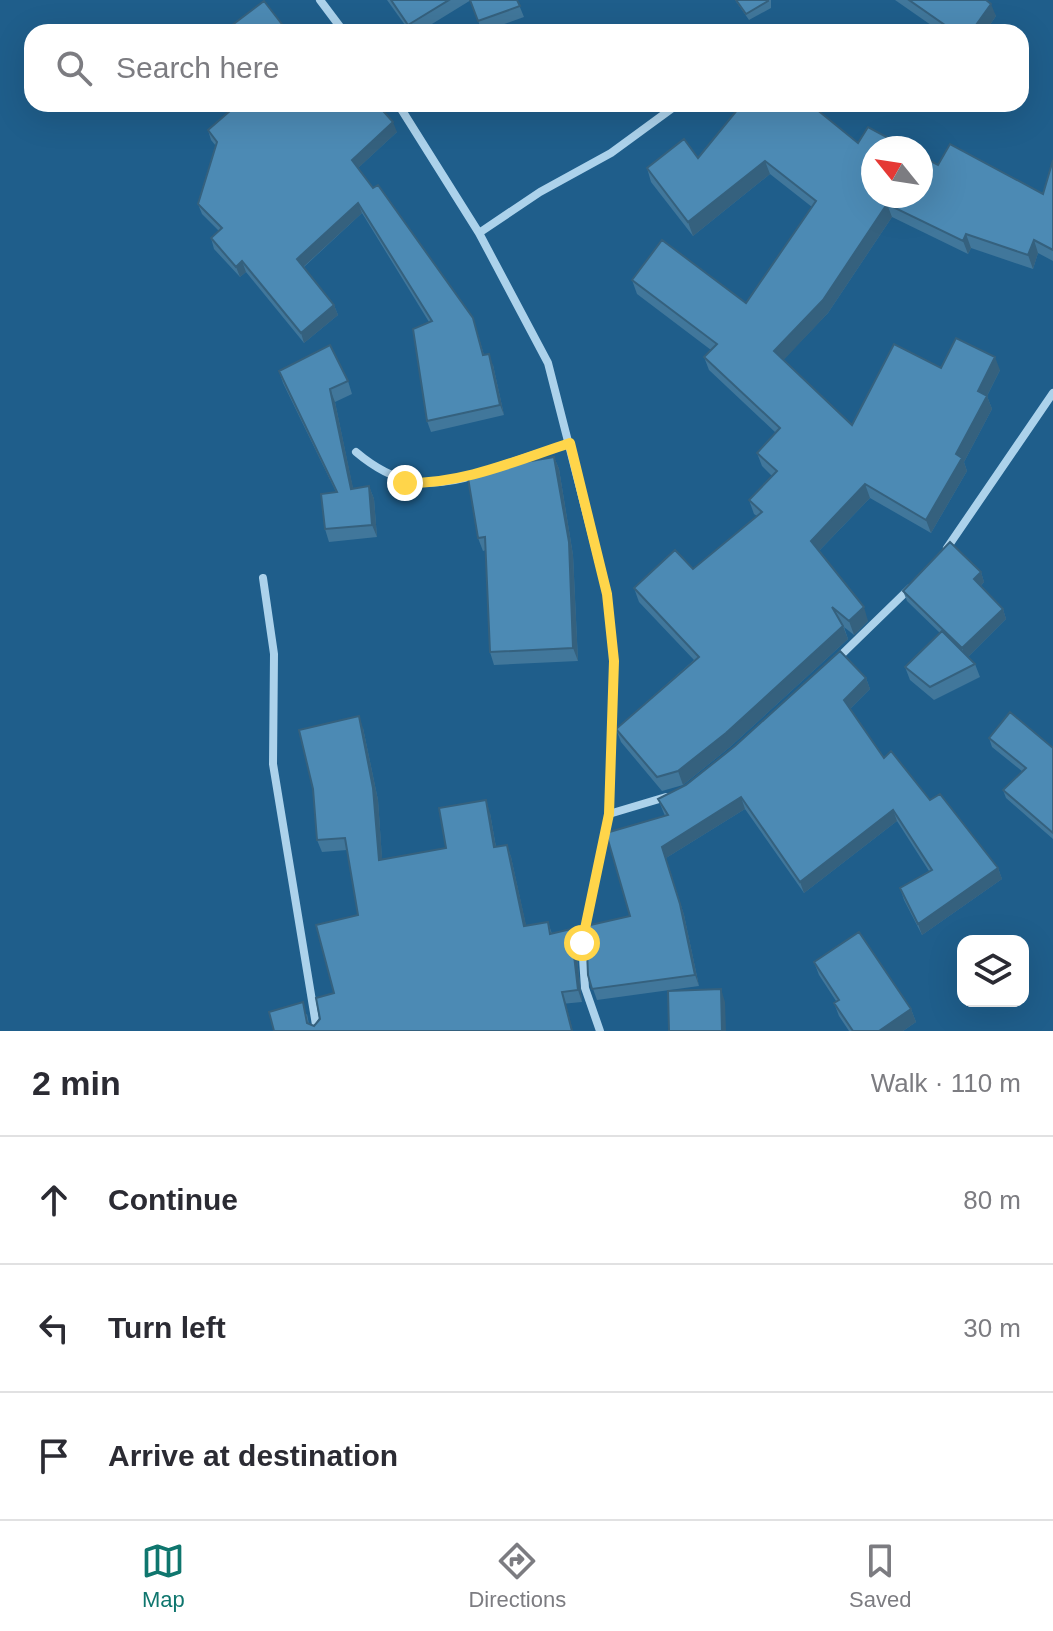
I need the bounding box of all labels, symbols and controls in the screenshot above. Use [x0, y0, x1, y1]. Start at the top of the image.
search box [24, 24, 1029, 112]
icon: search [52, 46, 96, 90]
text: Search here [116, 51, 279, 84]
north arrow [861, 136, 933, 208]
route end [387, 465, 423, 501]
route start [564, 925, 600, 961]
map controls [957, 935, 1029, 1007]
button: layers [957, 935, 1029, 1007]
text: 2 min [32, 1064, 121, 1102]
text: Walk · 110 m [871, 1068, 1021, 1098]
icon: ahead [32, 1178, 76, 1222]
text: Continue [108, 1183, 238, 1216]
text: 80 m [963, 1185, 1021, 1215]
icon: left [32, 1306, 76, 1350]
text: Turn left [108, 1311, 226, 1344]
text: 30 m [963, 1313, 1021, 1343]
icon: arrive [32, 1434, 76, 1478]
text: Arrive at destination [108, 1439, 398, 1472]
tab: Map [141, 1539, 185, 1613]
tab: Directions [468, 1539, 566, 1613]
tab: Saved [849, 1539, 912, 1613]

